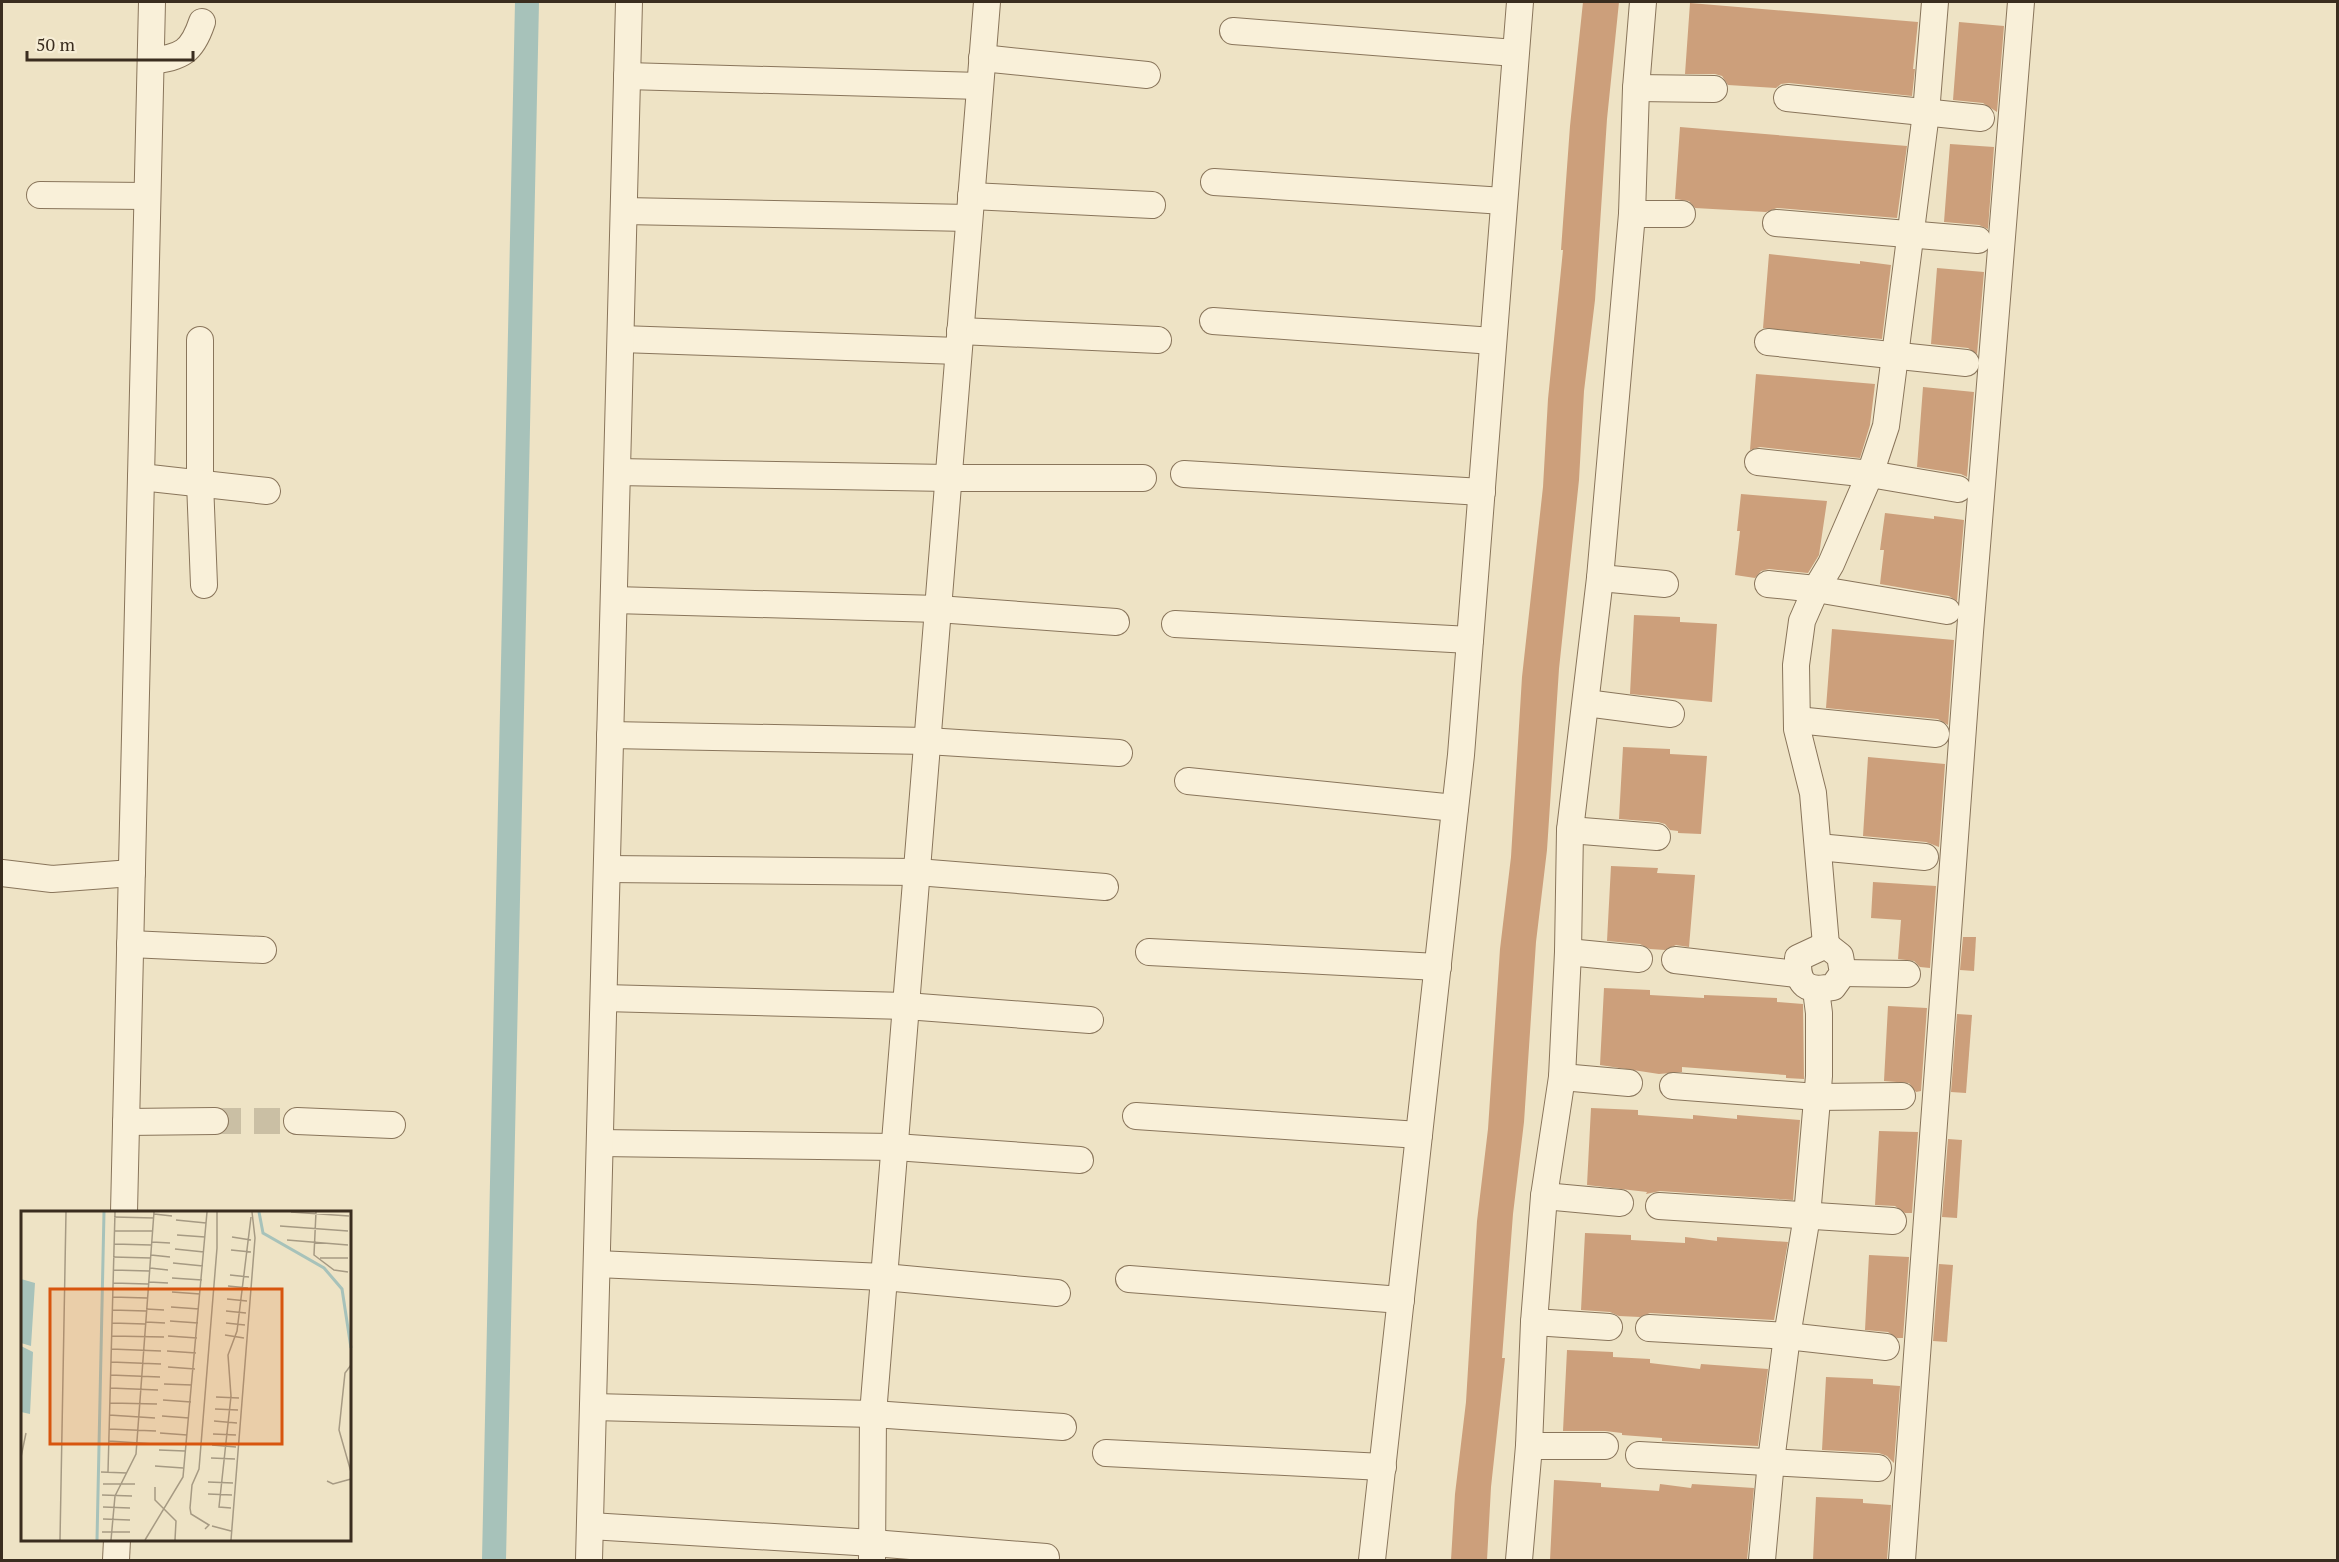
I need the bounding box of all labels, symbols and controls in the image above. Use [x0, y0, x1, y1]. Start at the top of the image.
scale bar [27, 24, 194, 62]
text: 50 m [36, 32, 76, 56]
inset map [21, 1211, 351, 1541]

